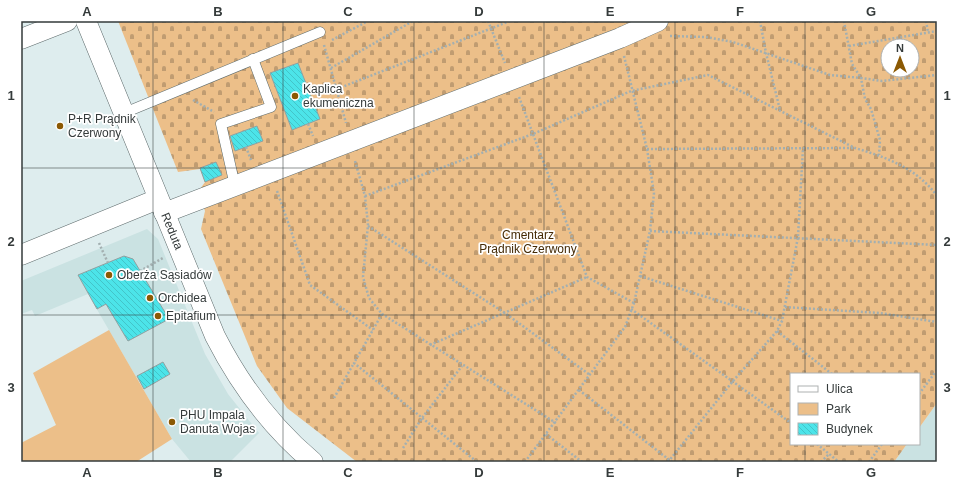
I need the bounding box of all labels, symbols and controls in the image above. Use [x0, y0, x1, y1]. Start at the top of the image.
text: A [82, 4, 92, 19]
text: B [213, 4, 223, 19]
text: C [343, 4, 353, 19]
text: D [474, 4, 484, 19]
text: E [606, 4, 615, 19]
text: F [736, 4, 744, 19]
text: G [866, 4, 876, 19]
north arrow [880, 38, 920, 78]
text: N [896, 42, 904, 54]
place label: Kaplica ekumeniczna [303, 82, 374, 110]
text: 1 [7, 88, 15, 103]
text: 1 [943, 88, 951, 103]
marker: Kaplica ekumeniczna [290, 91, 300, 101]
place label: P+R Prądnik Czerwony [68, 112, 137, 140]
marker: P+R Prądnik Czerwony [55, 121, 65, 131]
street label: Reduta [158, 210, 186, 252]
park label: Cmentarz Prądnik Czerwony [479, 228, 577, 256]
text: 2 [7, 234, 15, 249]
text: 2 [943, 234, 951, 249]
place label: Oberża Sąsiadów [117, 268, 212, 282]
marker: Oberża Sąsiadów [104, 270, 114, 280]
place label: Orchidea [158, 291, 207, 305]
marker: Orchidea [145, 293, 155, 303]
place label: Epitafium [166, 309, 216, 323]
marker: Epitafium [153, 311, 163, 321]
legend [790, 373, 920, 445]
text: 3 [7, 380, 15, 395]
text: 3 [943, 380, 951, 395]
text: Ulica [826, 382, 853, 396]
text: Park [826, 402, 852, 416]
place label: PHU Impala Danuta Wojas [180, 408, 255, 436]
marker: PHU Impala Danuta Wojas [167, 417, 177, 427]
text: Budynek [826, 422, 874, 436]
text: A [82, 465, 92, 480]
text: B [213, 465, 223, 480]
text: C [343, 465, 353, 480]
text: D [474, 465, 484, 480]
text: E [606, 465, 615, 480]
text: F [736, 465, 744, 480]
text: G [866, 465, 876, 480]

